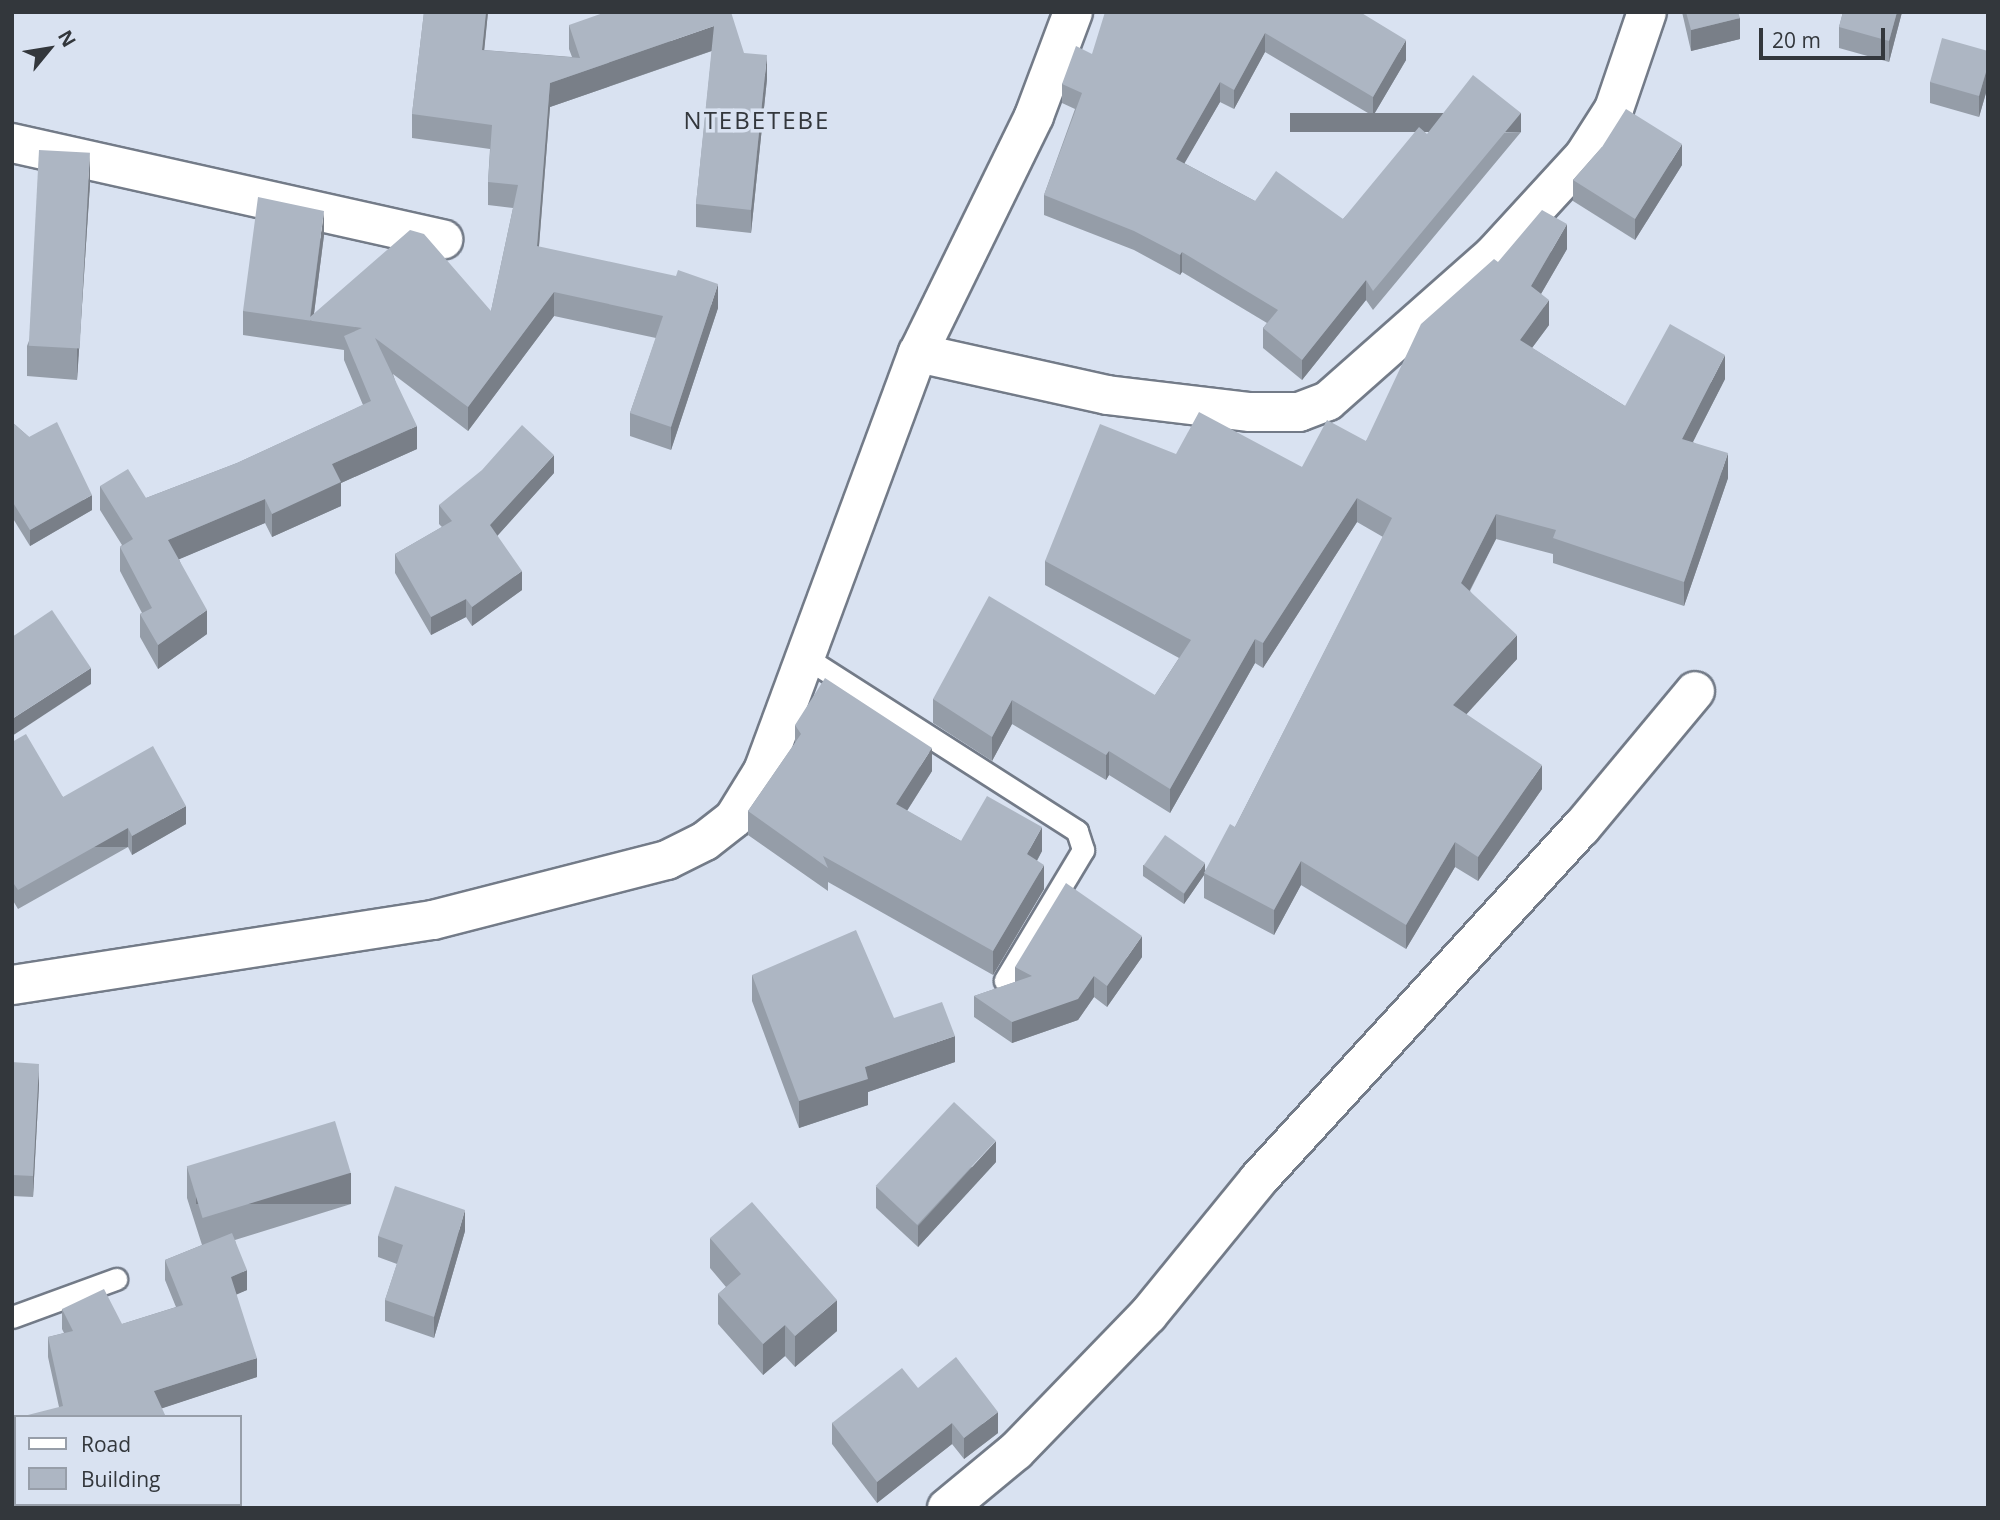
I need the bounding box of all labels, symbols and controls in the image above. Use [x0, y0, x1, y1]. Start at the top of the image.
north arrow [14, 14, 84, 84]
scale bar [1762, 14, 1888, 58]
text: N [52, 25, 82, 52]
text: 20 m [1772, 26, 1821, 54]
district label: NTEBETEBE [685, 106, 829, 134]
legend [14, 1415, 242, 1506]
text: Road [81, 1430, 131, 1458]
text: Building [81, 1465, 160, 1493]

